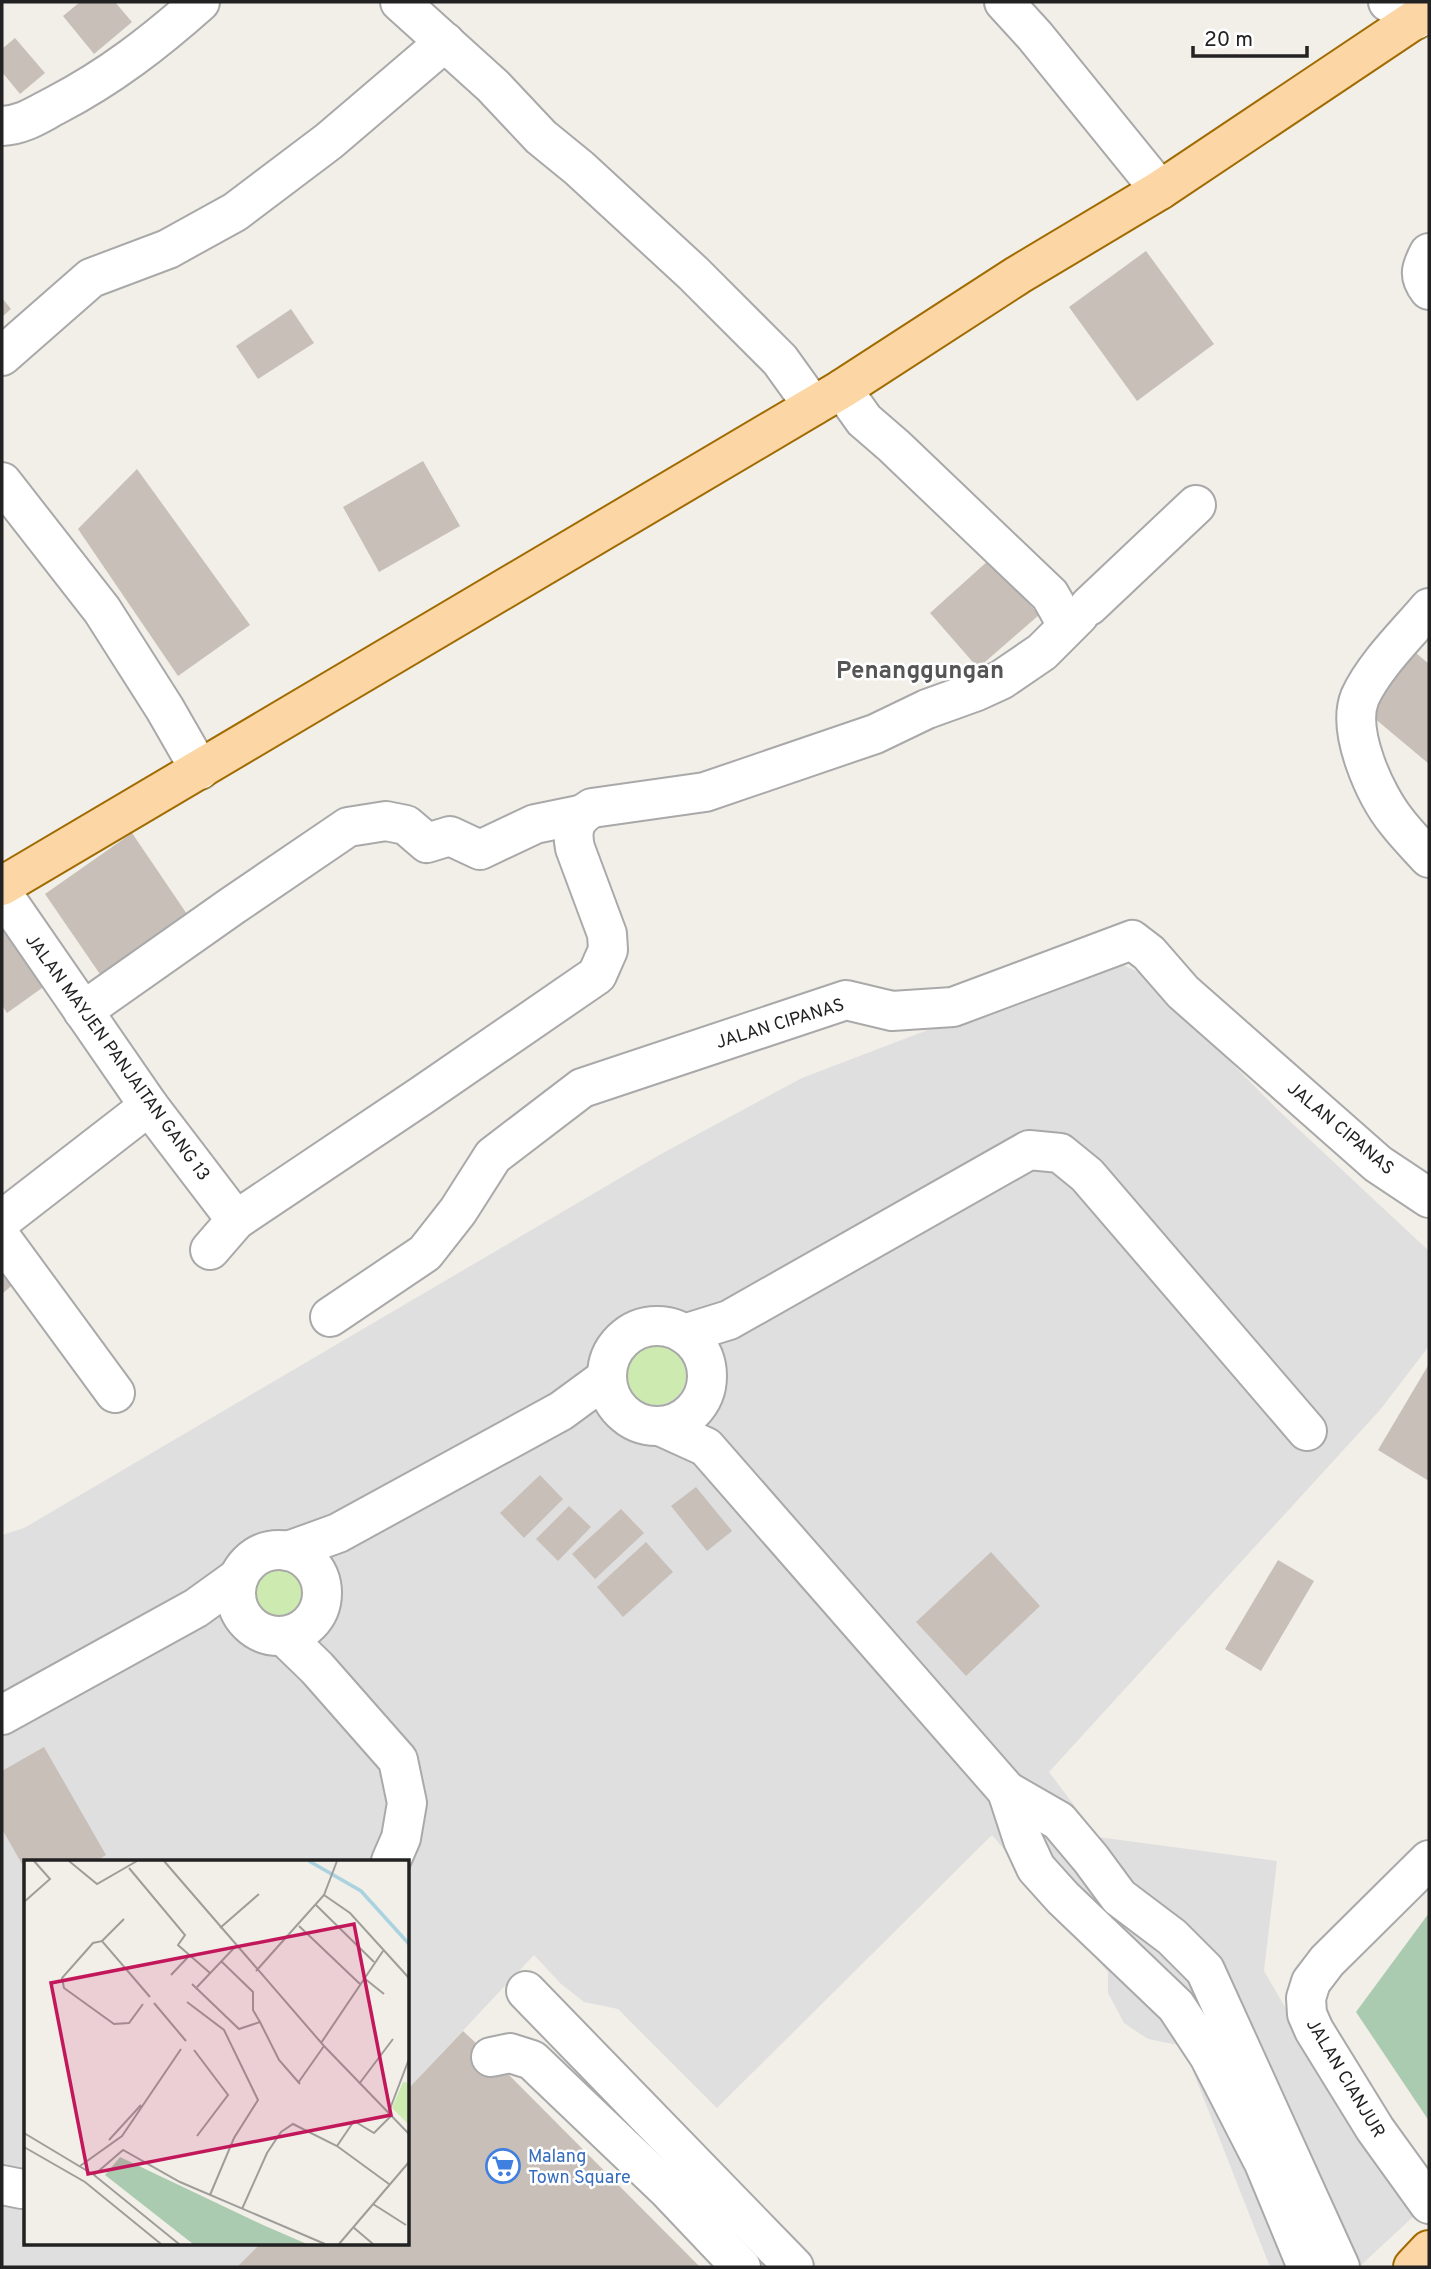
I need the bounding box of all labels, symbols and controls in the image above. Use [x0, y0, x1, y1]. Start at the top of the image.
scale bar [1193, 14, 1307, 58]
text: 20 m [1204, 27, 1253, 54]
district label: Penanggungan [836, 657, 1004, 687]
street label: JALAN MAYJEN PANJAITAN GANG 13 [19, 930, 214, 1186]
street label: JALAN CIPANAS [713, 994, 847, 1055]
street label: JALAN CIPANAS [1282, 1078, 1398, 1181]
inset map [24, 1860, 410, 2244]
street label: JALAN CIANJUR [1300, 2015, 1389, 2143]
place label: Malang Town Square [528, 2146, 631, 2190]
supermarket icon: Malang Town Square [484, 2147, 522, 2185]

